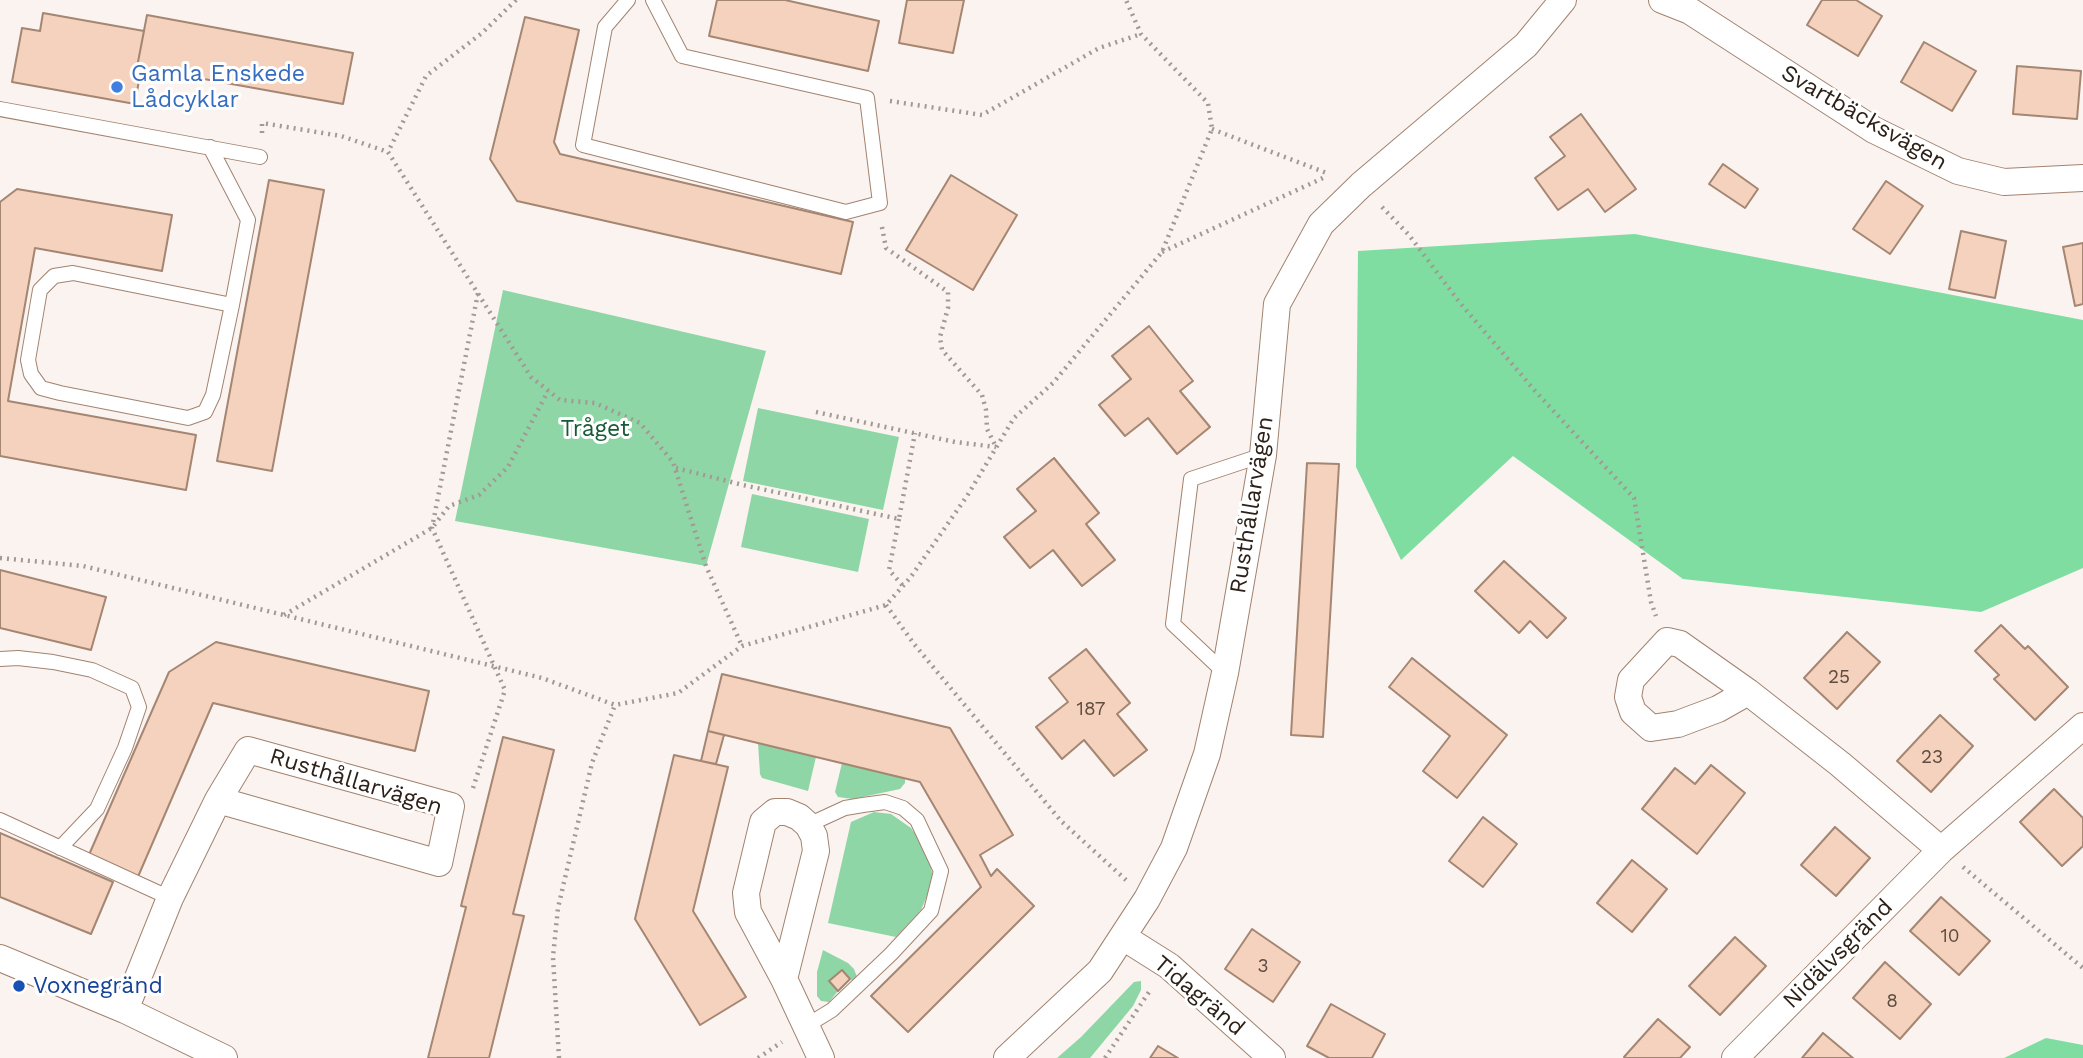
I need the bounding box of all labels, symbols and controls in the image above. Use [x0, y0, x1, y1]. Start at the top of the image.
street label: Svartbäcksvägen [1776, 59, 1952, 177]
place label: Gamla Enskede Lådcyklar [131, 60, 305, 114]
marker: Gamla Enskede Lådcyklar [109, 79, 125, 95]
street label: Rusthållarvägen [1224, 414, 1280, 596]
park label: Tråget [560, 415, 630, 443]
house number: 25 [1828, 666, 1850, 688]
house number: 187 [1076, 698, 1106, 720]
street label: Rusthållarvägen [266, 743, 446, 821]
house number: 23 [1921, 746, 1943, 768]
street label: Nidälvsgränd [1777, 893, 1899, 1015]
house number: 10 [1940, 925, 1960, 947]
street label: Tidagränd [1148, 950, 1250, 1042]
house number: 3 [1257, 955, 1269, 977]
place label: Voxnegränd [33, 972, 163, 1000]
marker: Voxnegränd [11, 978, 27, 994]
house number: 8 [1886, 990, 1898, 1012]

